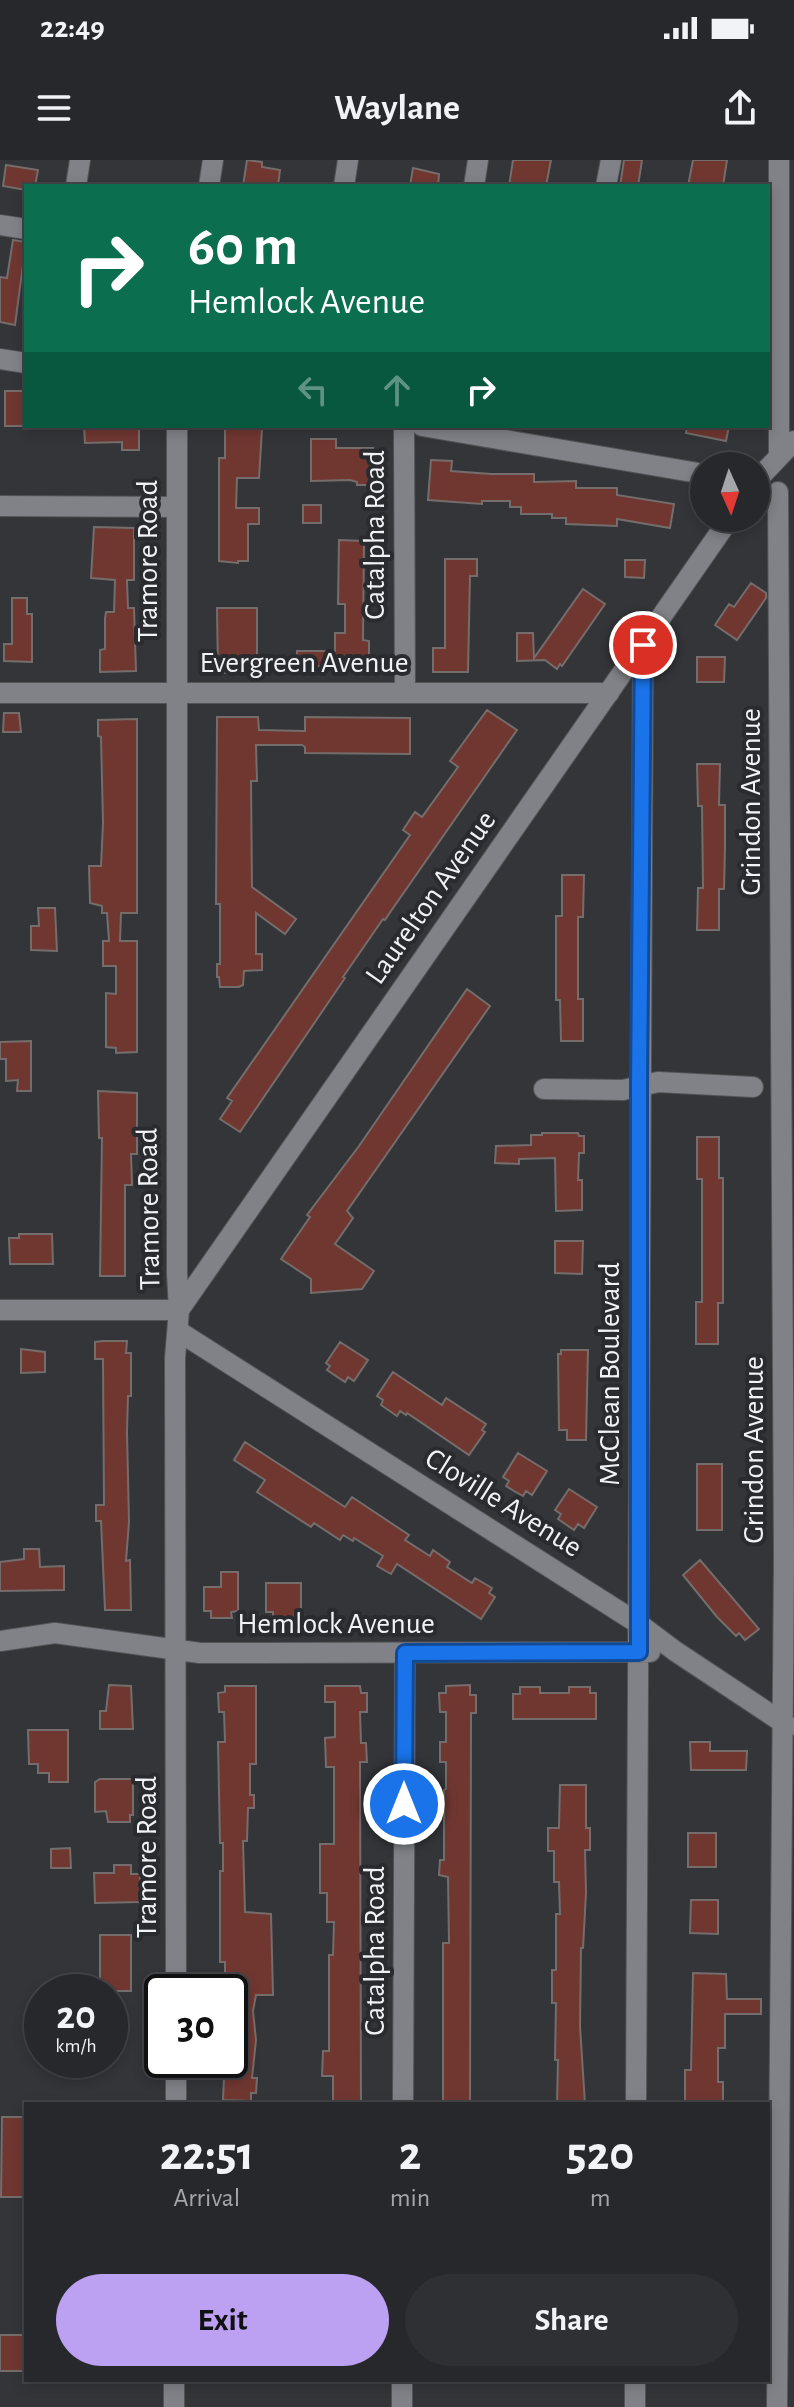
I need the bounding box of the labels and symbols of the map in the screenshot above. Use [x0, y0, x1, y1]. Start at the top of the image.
street label: Catalpha Road [360, 450, 390, 620]
north arrow [690, 452, 770, 532]
street label: Tramore Road [133, 480, 163, 642]
pin [609, 611, 677, 679]
street label: Evergreen Avenue [199, 648, 409, 678]
street label: Grindon Avenue [736, 708, 766, 896]
street label: Laurelton Avenue [360, 806, 502, 990]
street label: Tramore Road [133, 1128, 165, 1290]
street label: McClean Boulevard [595, 1262, 625, 1486]
street label: Grindon Avenue [739, 1356, 769, 1544]
street label: Cloville Avenue [420, 1443, 587, 1563]
street label: Hemlock Avenue [237, 1609, 435, 1639]
position arrow [362, 1762, 446, 1846]
street label: Tramore Road [132, 1776, 162, 1938]
street label: Catalpha Road [360, 1866, 390, 2036]
speed limit sign: 30 [144, 1974, 248, 2078]

